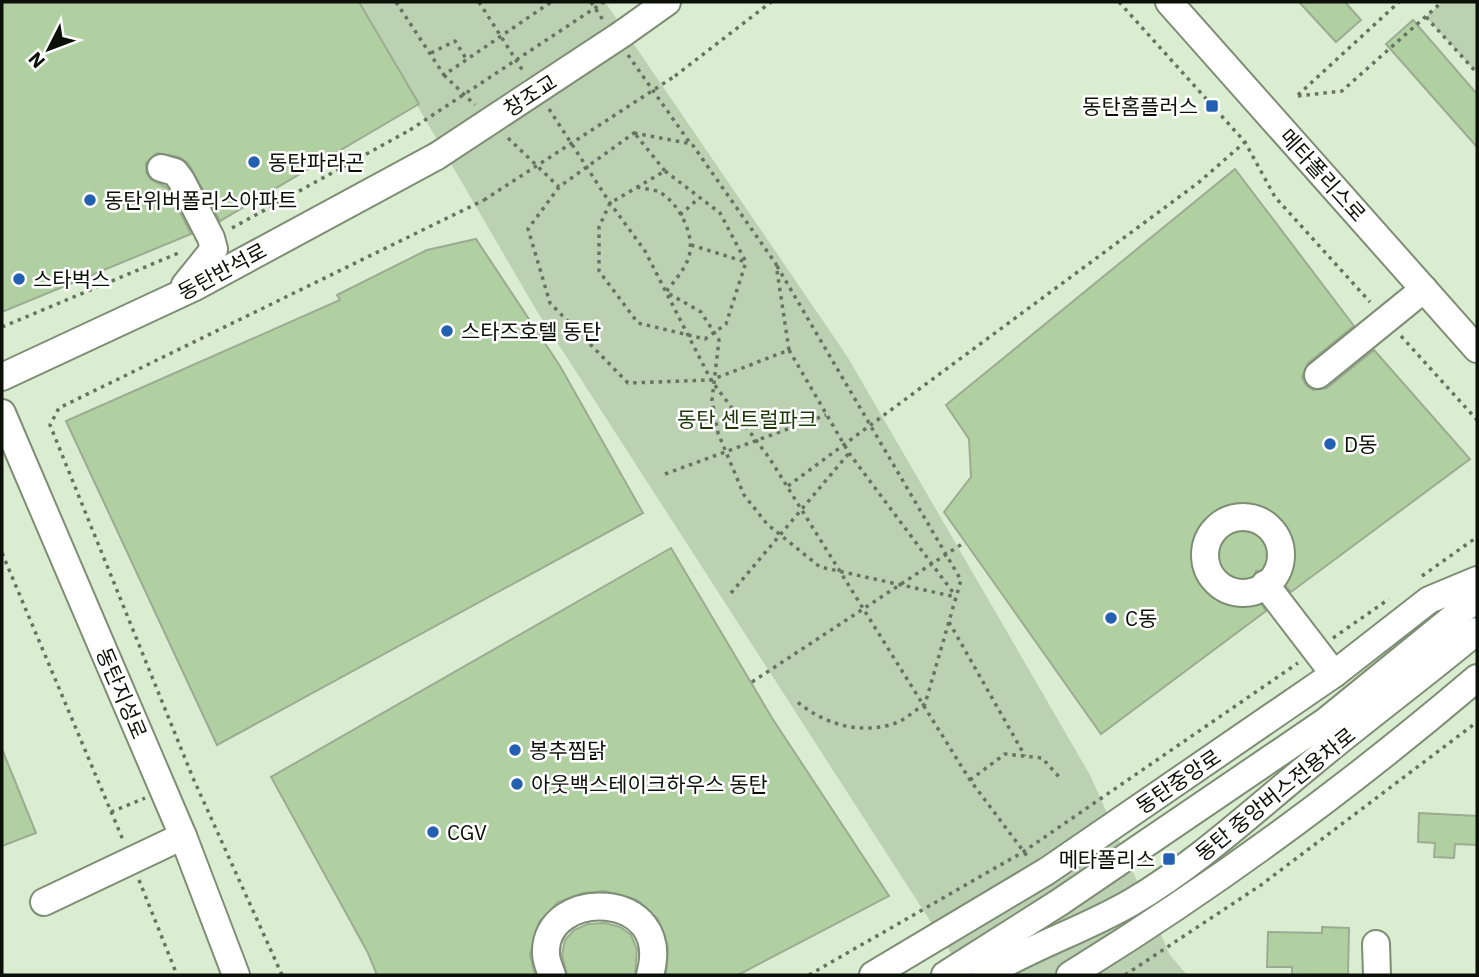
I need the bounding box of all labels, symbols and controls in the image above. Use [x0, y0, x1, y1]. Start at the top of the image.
north arrow [14, 14, 84, 84]
text: N [23, 47, 50, 74]
street label: 창조교 [498, 67, 562, 123]
place label: 동탄홈플러스 [1082, 92, 1198, 120]
marker: 동탄홈플러스 [1204, 98, 1220, 114]
street label: 메타폴리스로 [1274, 123, 1372, 227]
place label: 동탄파라곤 [268, 148, 365, 176]
marker: 동탄파라곤 [246, 154, 262, 170]
place label: 동탄위버폴리스아파트 [104, 186, 297, 214]
marker: 동탄위버폴리스아파트 [82, 192, 98, 208]
street label: 동탄반석로 [173, 236, 271, 306]
place label: 스타벅스 [33, 265, 110, 293]
marker: 스타벅스 [11, 271, 27, 287]
place label: 스타즈호텔 동탄 [461, 317, 601, 345]
marker: 스타즈호텔 동탄 [439, 323, 455, 339]
park label: 동탄 센트럴파크 [677, 405, 817, 433]
place label: D동 [1344, 430, 1377, 458]
marker: D동 [1322, 436, 1338, 452]
place label: C동 [1125, 604, 1157, 632]
marker: C동 [1103, 610, 1119, 626]
street label: 동탄지성로 [90, 643, 154, 743]
street label: 동탄 중앙버스전용차로 [1189, 721, 1361, 867]
place label: 봉추찜닭 [529, 736, 606, 764]
marker: 봉추찜닭 [507, 742, 523, 758]
street label: 동탄중앙로 [1130, 742, 1226, 820]
place label: 아웃백스테이크하우스 동탄 [531, 770, 768, 798]
marker: 아웃백스테이크하우스 동탄 [509, 776, 525, 792]
place label: CGV [447, 818, 487, 846]
marker: CGV [425, 824, 441, 840]
place label: 메타폴리스 [1058, 845, 1155, 873]
marker: 메타폴리스 [1161, 851, 1177, 867]

